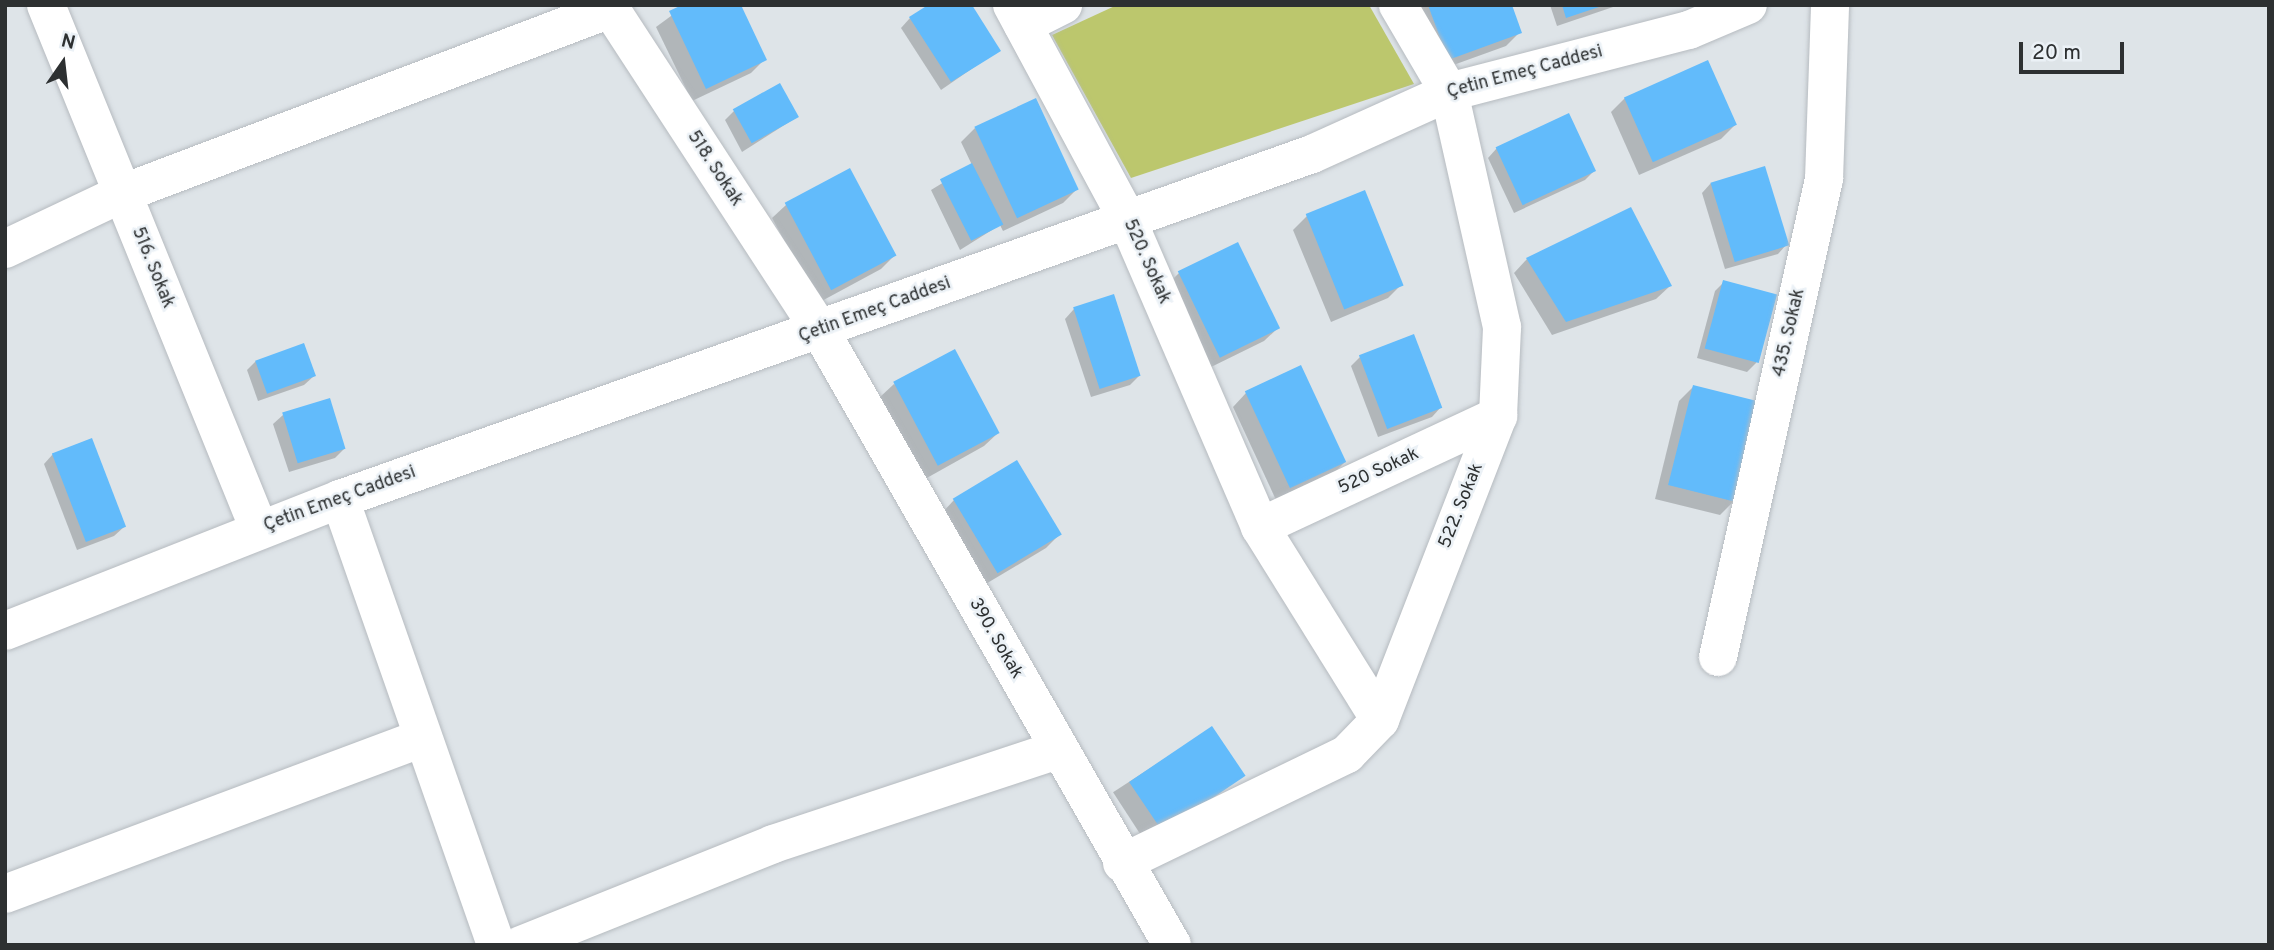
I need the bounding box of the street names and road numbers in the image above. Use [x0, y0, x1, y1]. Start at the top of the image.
street label: Çetin Emeç Caddesi [1445, 42, 1605, 104]
street label: 518. Sokak [682, 127, 746, 211]
street label: 520. Sokak [1118, 216, 1174, 308]
street label: 516. Sokak [126, 224, 178, 312]
street label: Çetin Emeç Caddesi [796, 273, 954, 349]
street label: 435. Sokak [1769, 287, 1811, 379]
street label: 520 Sokak [1335, 444, 1423, 500]
street label: 522. Sokak [1435, 460, 1489, 552]
street label: Çetin Emeç Caddesi [261, 462, 419, 538]
street label: 390. Sokak [963, 595, 1027, 683]

